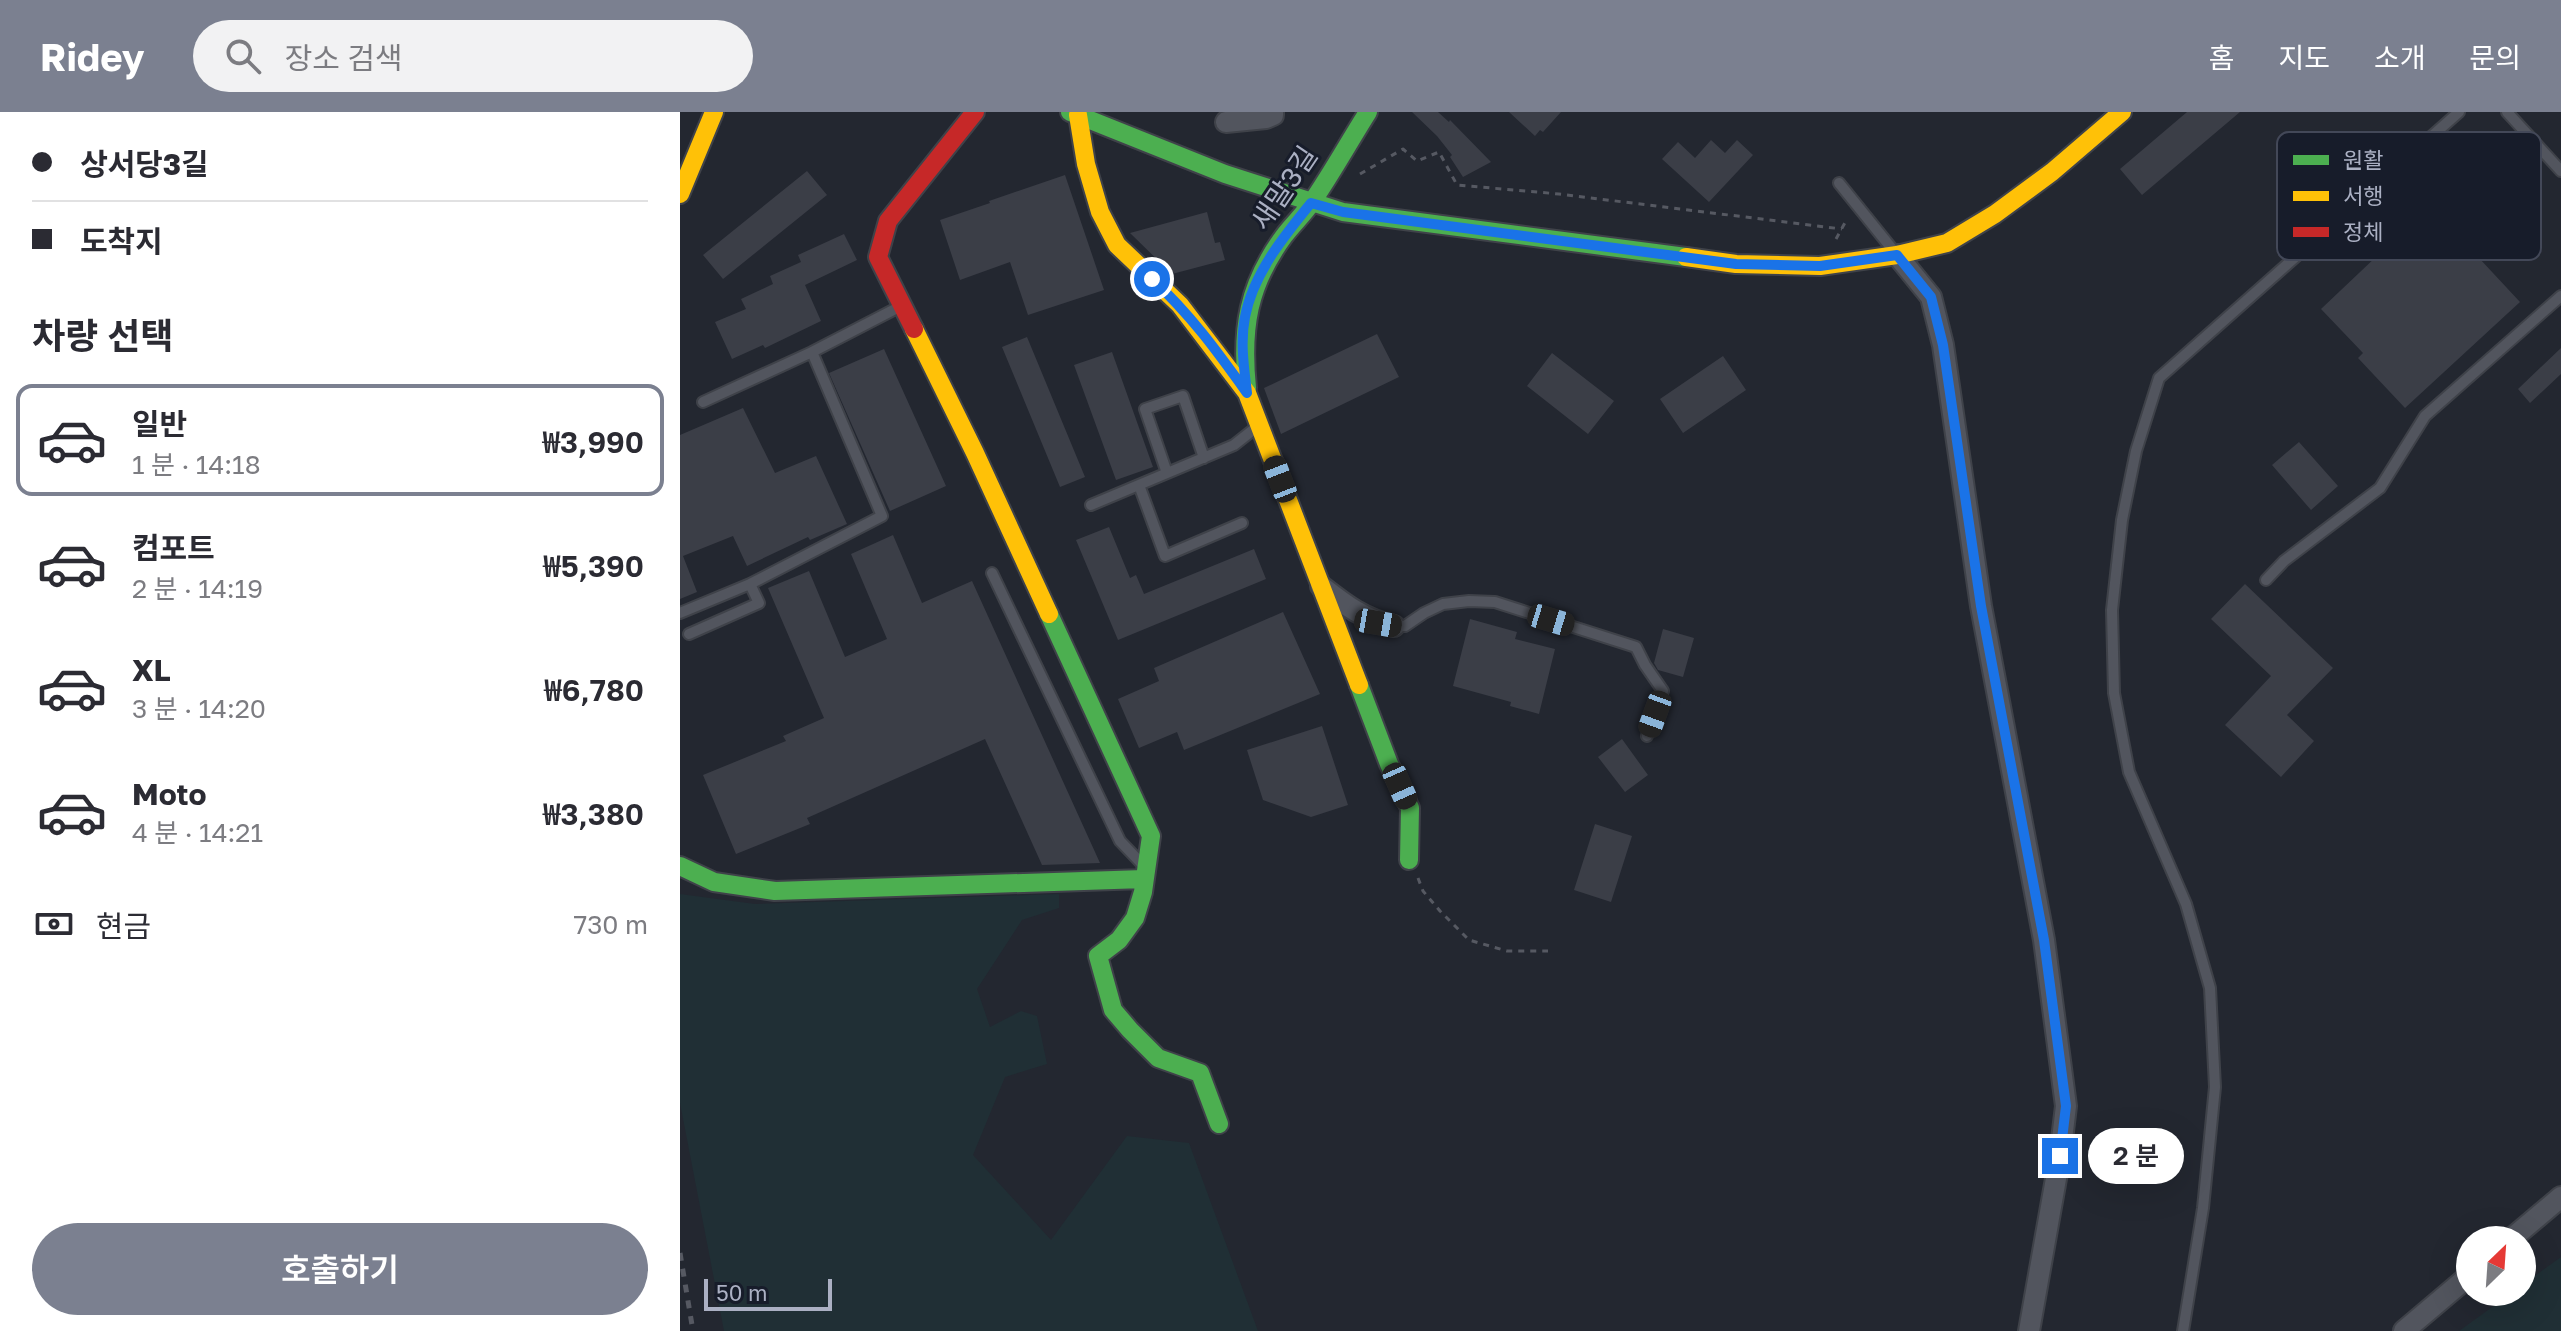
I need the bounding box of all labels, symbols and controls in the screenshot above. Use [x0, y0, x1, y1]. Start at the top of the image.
search box [193, 20, 753, 92]
text: Ridey [40, 34, 145, 79]
icon: search [221, 34, 265, 78]
text: 장소 검색 [285, 40, 403, 76]
text: 홈 [2209, 41, 2234, 74]
text: 지도 [2278, 41, 2330, 74]
text: 소개 [2374, 41, 2425, 74]
text: 문의 [2469, 41, 2521, 74]
legend [2277, 132, 2541, 260]
street label: 새말3길 [1244, 140, 1323, 236]
text: 상서당3길 [80, 146, 209, 182]
text: 원활 [2343, 146, 2383, 173]
text: 서행 [2343, 182, 2383, 209]
text: 정체 [2343, 218, 2383, 245]
text: 도착지 [80, 223, 163, 259]
route start [1134, 261, 1170, 297]
text: 차량 선택 [32, 314, 173, 357]
icon: car [36, 404, 108, 476]
text: 일반 [132, 406, 187, 442]
text: ₩3,990 [543, 424, 644, 460]
text: 1 분 · 14:18 [132, 449, 261, 480]
car [1260, 452, 1300, 506]
icon: car [36, 528, 108, 600]
text: 컴포트 [132, 530, 215, 566]
text: ₩5,390 [543, 548, 644, 584]
text: 2 분 · 14:19 [132, 573, 263, 604]
car [1525, 602, 1577, 638]
car [1352, 607, 1404, 639]
icon: car [36, 652, 108, 724]
text: XL [132, 652, 171, 688]
text: ₩6,780 [544, 672, 644, 708]
car [1636, 687, 1674, 741]
text: 3 분 · 14:20 [132, 693, 266, 724]
car [1379, 759, 1421, 813]
icon: car [36, 776, 108, 848]
text: Moto [132, 776, 207, 812]
text: ₩3,380 [543, 796, 644, 832]
text: 4 분 · 14:21 [132, 817, 263, 848]
icon: cash [32, 902, 76, 946]
text: 현금 [96, 908, 151, 944]
text: 730 m [573, 909, 648, 940]
callout: 2 분 [2088, 1128, 2184, 1184]
route end [2042, 1138, 2078, 1174]
text: 2 분 [2113, 1140, 2159, 1171]
button: 호출하기 [32, 1223, 648, 1315]
north arrow [2456, 1226, 2536, 1306]
map controls [2456, 1226, 2536, 1306]
scale bar [704, 1275, 832, 1311]
text: 50 m [716, 1279, 767, 1306]

